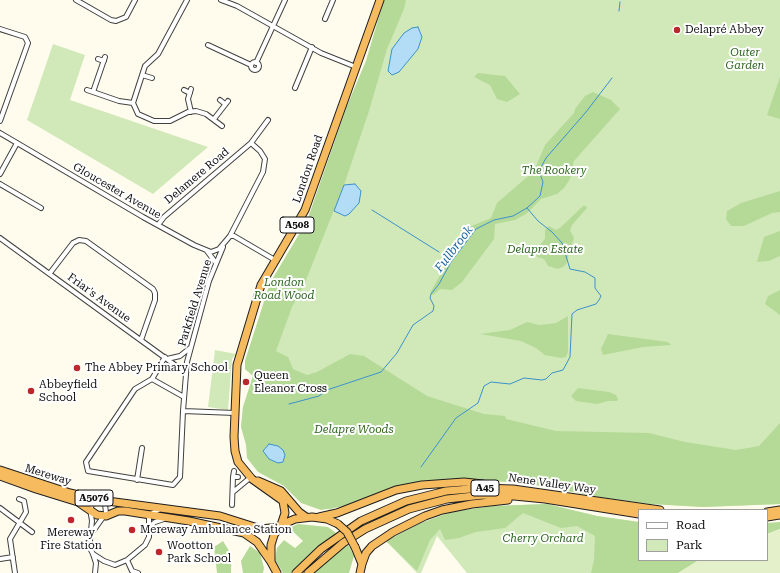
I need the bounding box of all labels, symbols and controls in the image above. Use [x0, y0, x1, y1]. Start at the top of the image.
place label: Delapré Abbey [685, 23, 764, 37]
marker: Delapré Abbey [672, 25, 682, 35]
park label: Outer Garden [726, 46, 764, 72]
street label: London Road [290, 133, 326, 205]
street label: Delamere Road [162, 145, 232, 207]
street label: Gloucester Avenue [71, 160, 163, 222]
park label: The Rookery [522, 164, 586, 178]
road number: A508 [280, 217, 314, 233]
water label: Fullbrook [432, 223, 476, 275]
park label: Delapre Estate [507, 243, 583, 257]
street label: Parkfield Avenue [176, 258, 214, 348]
street label: Friar's Avenue [65, 271, 133, 325]
park label: London Road Wood [254, 276, 314, 302]
place label: The Abbey Primary School [85, 361, 228, 375]
marker: The Abbey Primary School [72, 363, 82, 373]
place label: Queen Eleanor Cross [254, 369, 327, 395]
marker: Queen Eleanor Cross [241, 377, 251, 387]
place label: Abbeyfield School [39, 378, 97, 404]
marker: Abbeyfield School [26, 386, 36, 396]
park label: Delapre Woods [314, 423, 394, 437]
street label: Mereway [23, 462, 73, 488]
street label: Nene Valley Way [507, 471, 597, 497]
road number: A45 [471, 480, 499, 496]
road number: A5076 [75, 490, 113, 506]
legend [638, 509, 768, 561]
marker: Mereway Fire Station [66, 515, 76, 525]
text: Road [676, 518, 705, 532]
place label: Mereway Ambulance Station [140, 523, 292, 537]
marker: Mereway Ambulance Station [127, 525, 137, 535]
place label: Mereway Fire Station [40, 526, 102, 552]
park label: Cherry Orchard [502, 532, 584, 546]
text: Park [676, 538, 702, 552]
place label: Wootton Park School [167, 539, 231, 565]
marker: Wootton Park School [154, 547, 164, 557]

